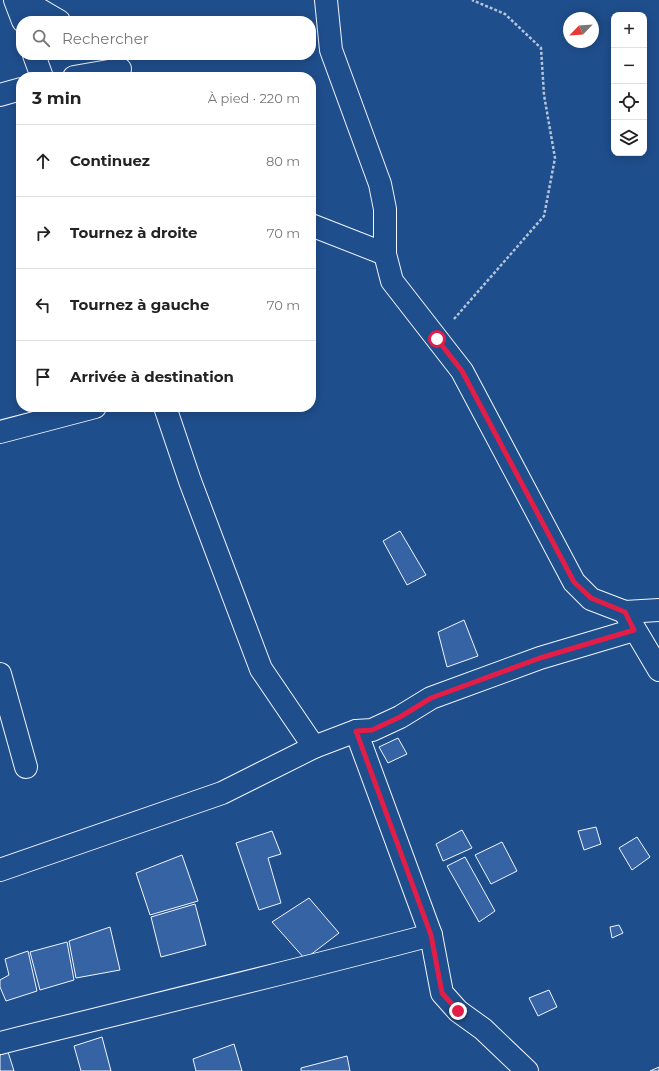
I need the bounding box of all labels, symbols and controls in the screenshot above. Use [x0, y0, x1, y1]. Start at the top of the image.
north arrow [563, 12, 599, 48]
map controls [611, 12, 647, 156]
button: + [611, 12, 647, 48]
search box [16, 16, 316, 60]
icon: search [30, 27, 52, 49]
text: Rechercher [62, 29, 149, 48]
button: − [611, 48, 647, 84]
button: locate [611, 84, 647, 120]
text: 3 min [32, 88, 82, 108]
text: À pied · 220 m [208, 90, 300, 106]
button: layers [611, 120, 647, 156]
icon: ahead [32, 150, 54, 172]
text: Continuez [70, 151, 150, 170]
text: 80 m [266, 153, 300, 169]
icon: right [32, 222, 54, 244]
text: Tournez à droite [70, 223, 198, 242]
text: 70 m [267, 225, 300, 241]
icon: left [32, 294, 54, 316]
text: Tournez à gauche [70, 295, 209, 314]
text: 70 m [267, 297, 300, 313]
route start [428, 330, 446, 348]
icon: arrive [32, 366, 54, 388]
text: Arrivée à destination [70, 367, 234, 386]
route end [449, 1002, 467, 1020]

